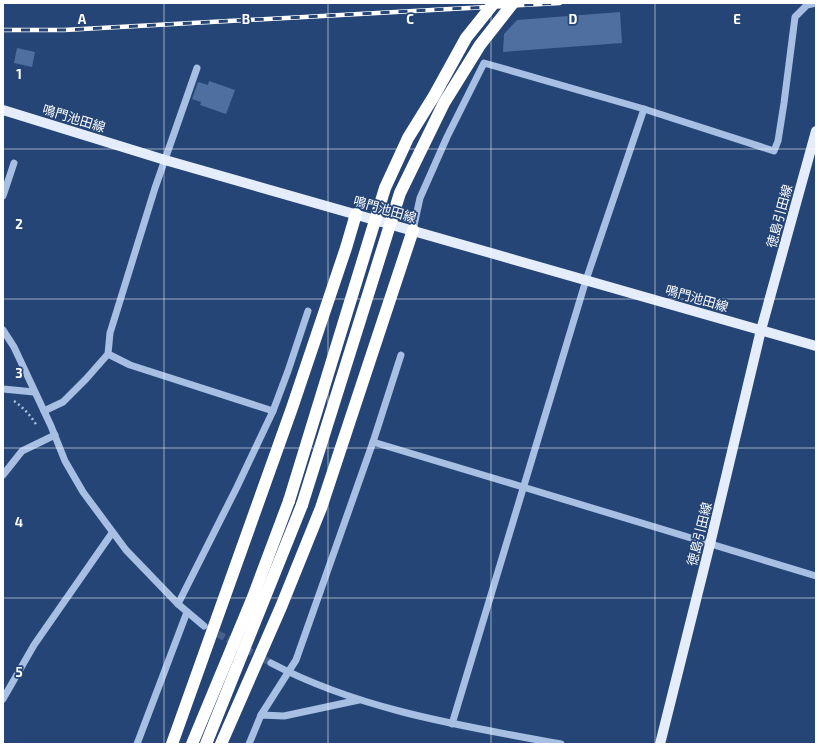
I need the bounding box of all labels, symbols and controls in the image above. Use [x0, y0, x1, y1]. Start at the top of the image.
text: A [78, 11, 87, 27]
text: B [242, 11, 250, 27]
text: C [406, 11, 414, 27]
text: D [569, 11, 578, 27]
text: E [733, 11, 741, 27]
text: 1 [16, 66, 22, 82]
street label: 鳴門池田線 [41, 101, 107, 135]
street label: 徳島引田線 [763, 183, 795, 249]
street label: 鳴門池田線 [352, 192, 418, 226]
text: 2 [15, 216, 23, 232]
street label: 鳴門池田線 [664, 281, 730, 315]
text: 3 [15, 365, 23, 381]
street label: 徳島引田線 [683, 501, 715, 567]
text: 4 [15, 514, 23, 530]
text: 5 [15, 664, 23, 680]

